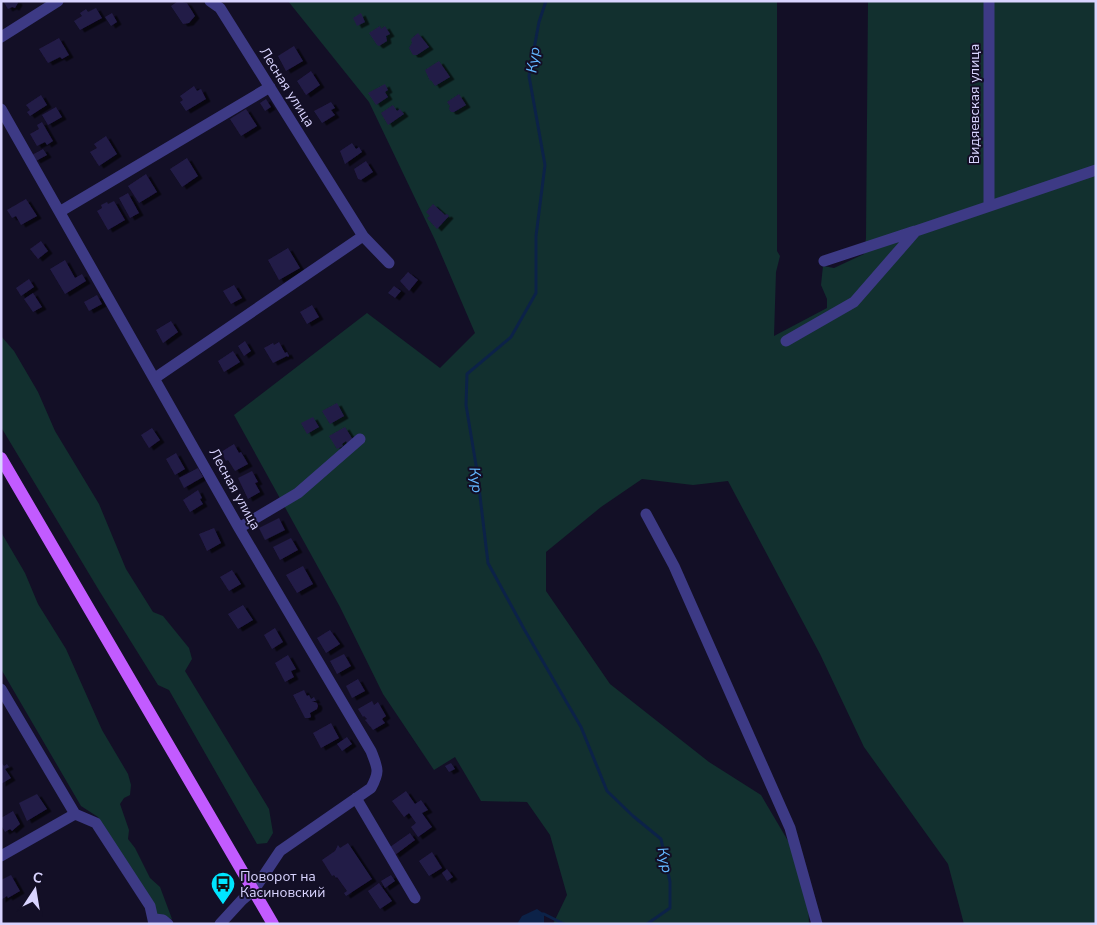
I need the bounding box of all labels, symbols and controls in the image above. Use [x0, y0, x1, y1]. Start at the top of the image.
street label: Лесная улица [255, 44, 319, 130]
street label: Видяевская улица [965, 44, 984, 164]
water label: Кур [521, 46, 545, 74]
street label: Лесная улица [205, 445, 265, 533]
water label: Кур [464, 466, 488, 494]
water label: Кур [653, 845, 678, 875]
north arrow [10, 865, 60, 915]
text: С [31, 867, 45, 888]
place label: Поворот на Касиновский [240, 867, 325, 902]
bus stop icon: Поворот на Касиновский [210, 871, 236, 905]

